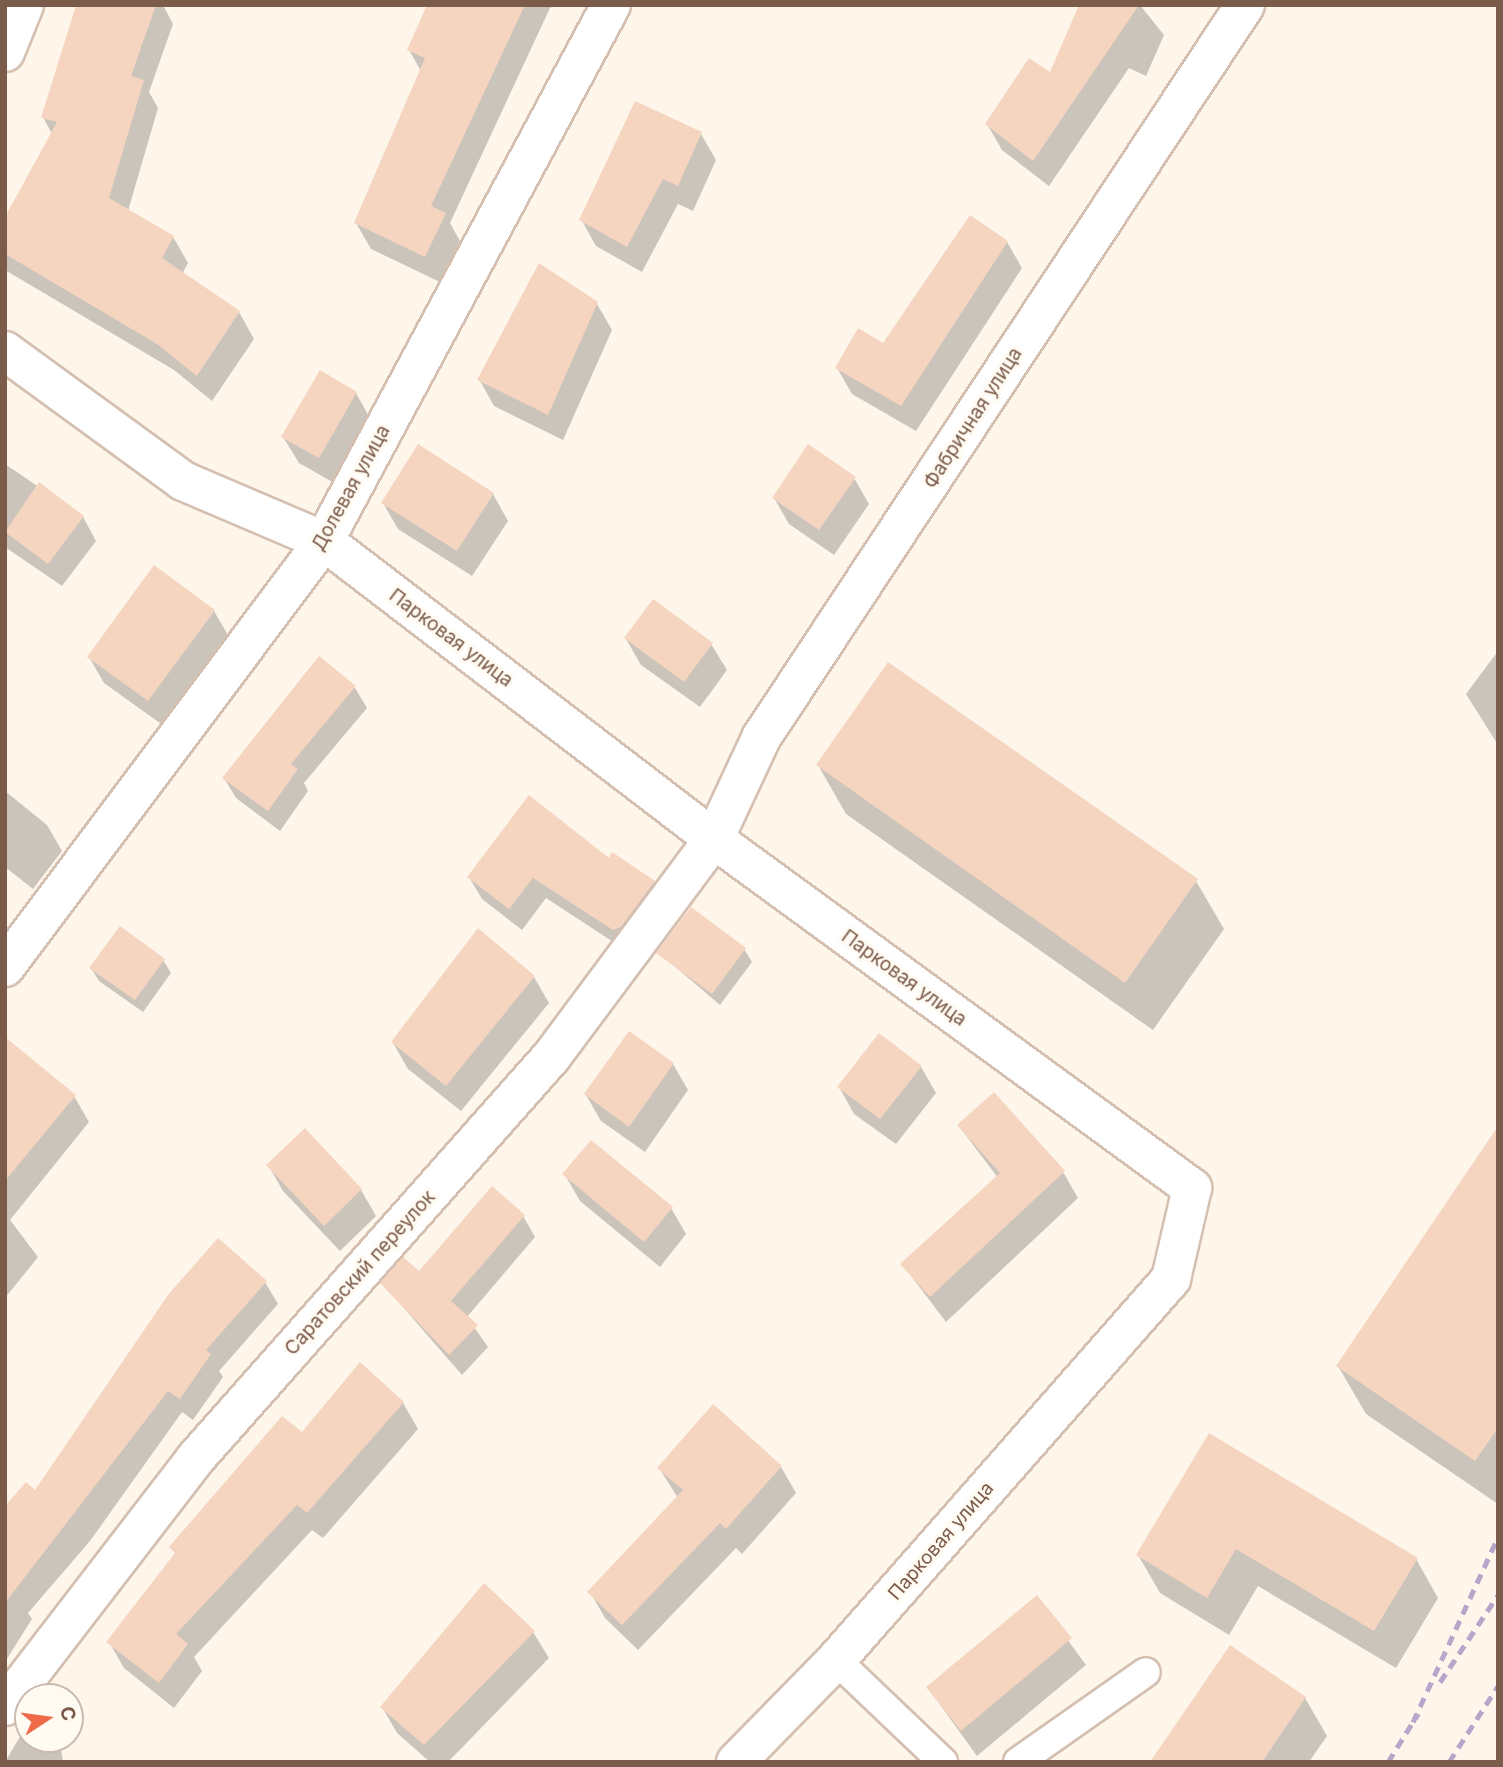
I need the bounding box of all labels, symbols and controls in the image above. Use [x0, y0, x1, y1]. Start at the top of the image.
street label: Фабричная улица [919, 343, 1027, 493]
street label: Долевая улица [307, 421, 395, 555]
street label: Парковая улица [385, 584, 517, 692]
street label: Парковая улица [837, 925, 971, 1031]
street label: Саратовский переулок [280, 1186, 440, 1360]
street label: Парковая улица [884, 1477, 998, 1605]
north arrow [14, 1683, 84, 1753]
text: С [55, 1704, 81, 1723]

